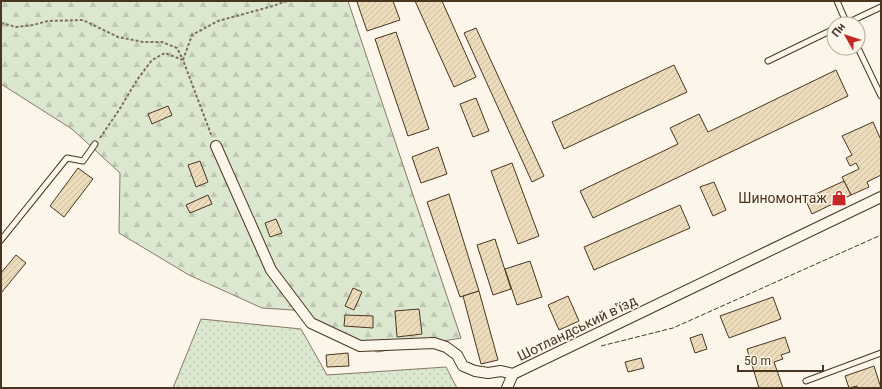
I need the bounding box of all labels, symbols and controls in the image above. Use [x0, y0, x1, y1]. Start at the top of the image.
north arrow [826, 16, 866, 56]
text: Пн [829, 20, 848, 40]
shop icon: Шиномонтаж [830, 189, 848, 207]
place label: Шиномонтаж [738, 190, 827, 206]
street label: Шотландський в'їзд [515, 292, 640, 364]
scale bar [738, 347, 823, 373]
text: 50 m [744, 354, 771, 368]

